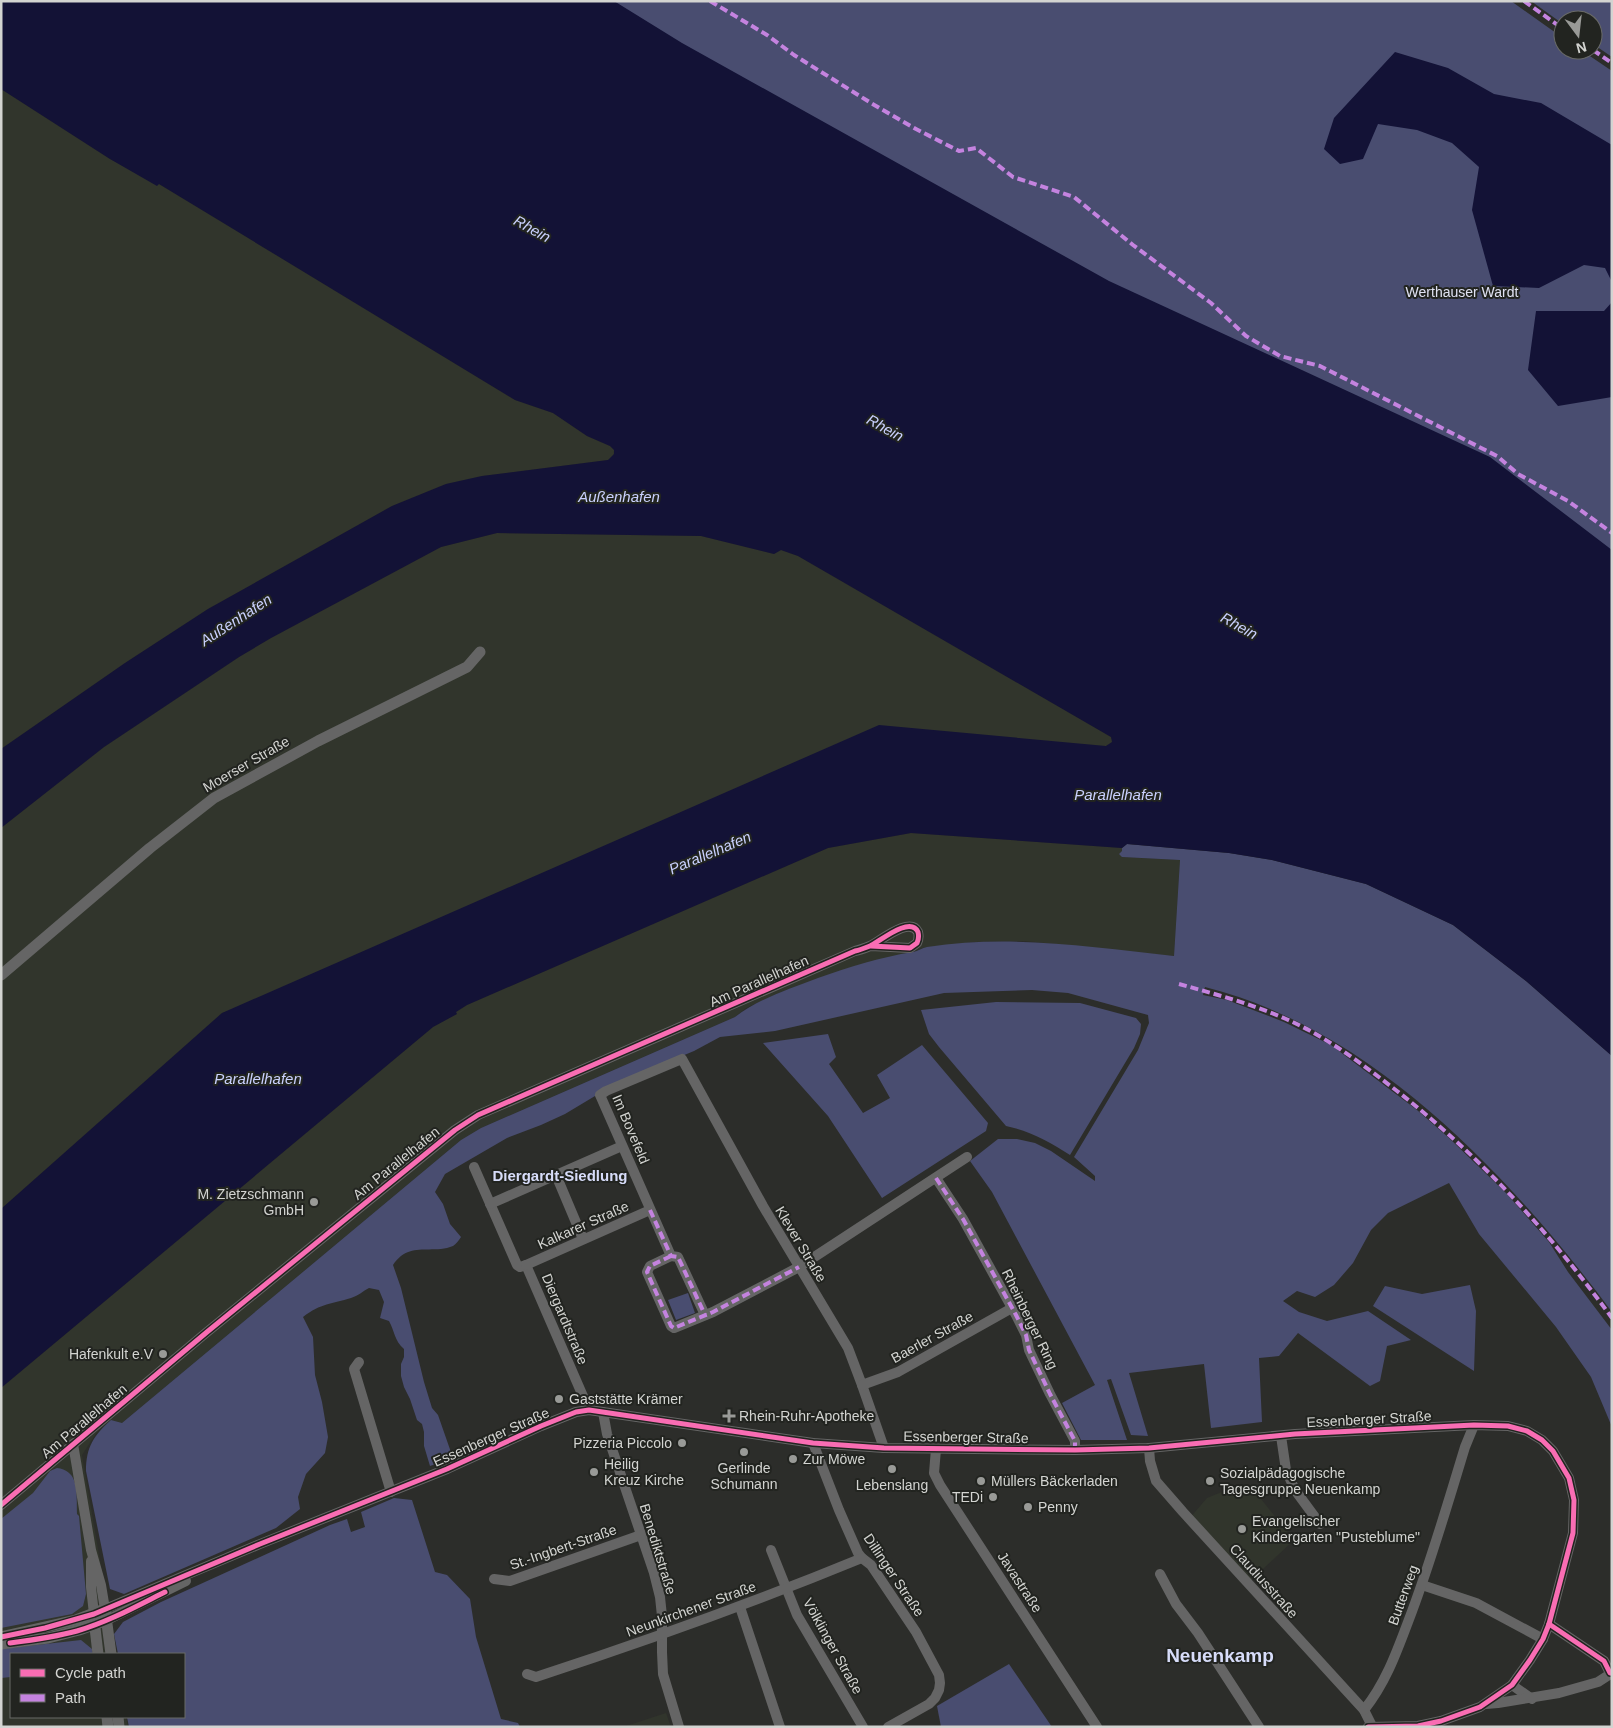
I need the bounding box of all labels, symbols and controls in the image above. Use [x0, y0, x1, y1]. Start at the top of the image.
north arrow [1553, 10, 1603, 60]
text: N [1574, 39, 1588, 57]
water label: Rhein [511, 212, 554, 245]
park label: Werthauser Wardt [1406, 284, 1519, 300]
water label: Rhein [864, 411, 907, 444]
water label: Außenhafen [577, 488, 660, 505]
water label: Außenhafen [196, 590, 275, 650]
water label: Rhein [1218, 609, 1261, 642]
street label: Moerser Straße [200, 733, 292, 795]
water label: Parallelhafen [1074, 786, 1162, 803]
water label: Parallelhafen [666, 828, 753, 877]
street label: Am Parallelhafen [707, 952, 811, 1010]
water label: Parallelhafen [214, 1070, 302, 1087]
street label: Im Bovefeld [609, 1092, 653, 1166]
street label: Am Parallelhafen [350, 1123, 442, 1203]
district label: Diergardt-Siedlung [492, 1167, 628, 1184]
place label: M. Zietzschmann GmbH [197, 1186, 304, 1218]
marker: M. Zietzschmann GmbH [308, 1196, 320, 1208]
street label: Kalkarer Straße [535, 1198, 631, 1252]
street label: Klever Straße [772, 1203, 830, 1285]
street label: Rheinberger Ring [999, 1266, 1061, 1372]
street label: Diergardtstraße [539, 1271, 591, 1367]
street label: Baerler Straße [888, 1308, 976, 1366]
place label: Hafenkult e.V [69, 1346, 154, 1362]
marker: Hafenkult e.V [157, 1348, 169, 1360]
street label: Am Parallelhafen [38, 1381, 130, 1461]
place label: Gaststätte Krämer [569, 1391, 683, 1407]
marker: Gaststätte Krämer [553, 1393, 565, 1405]
street label: Essenberger Straße [431, 1404, 552, 1470]
place label: Rhein-Ruhr-Apotheke [739, 1408, 875, 1424]
street label: Essenberger Straße [1306, 1408, 1432, 1430]
marker: Rhein-Ruhr-Apotheke [723, 1410, 735, 1422]
street label: Essenberger Straße [903, 1428, 1029, 1446]
place label: Pizzeria Piccolo [573, 1435, 672, 1451]
marker: Pizzeria Piccolo [676, 1437, 688, 1449]
marker: Gerlinde Schumann [738, 1446, 750, 1458]
place label: Zur Möwe [803, 1451, 865, 1467]
marker: Zur Möwe [787, 1453, 799, 1465]
place label: Heilig Kreuz Kirche [604, 1456, 684, 1488]
place label: Gerlinde Schumann [711, 1460, 777, 1492]
marker: Lebenslang [886, 1463, 898, 1475]
place label: Sozialpädagogische Tagesgruppe Neuenkamp [1220, 1465, 1381, 1497]
marker: Heilig Kreuz Kirche [588, 1466, 600, 1478]
place label: Müllers Bäckerladen [991, 1473, 1118, 1489]
marker: Müllers Bäckerladen [975, 1475, 987, 1487]
marker: Sozialpädagogische Tagesgruppe Neuenkamp [1204, 1475, 1216, 1487]
place label: Lebenslang [856, 1477, 928, 1493]
place label: TEDi [952, 1489, 983, 1505]
marker: TEDi [987, 1491, 999, 1503]
place label: Penny [1038, 1499, 1078, 1515]
marker: Penny [1022, 1501, 1034, 1513]
street label: Benediktstraße [637, 1502, 679, 1597]
place label: Evangelischer Kindergarten "Pusteblume" [1252, 1513, 1420, 1545]
street label: St.-Ingbert-Straße [507, 1521, 619, 1573]
marker: Evangelischer Kindergarten "Pusteblume" [1236, 1523, 1248, 1535]
street label: Dillinger Straße [860, 1531, 928, 1620]
street label: Claudiusstraße [1227, 1541, 1302, 1621]
street label: Javastraße [994, 1549, 1046, 1616]
street label: Butterweg [1385, 1563, 1421, 1627]
street label: Neunkirchener Straße [624, 1578, 758, 1640]
street label: Völklinger Straße [800, 1595, 866, 1697]
district label: Neuenkamp [1166, 1645, 1274, 1666]
legend [10, 1653, 185, 1718]
text: Cycle path [55, 1664, 126, 1681]
text: Path [55, 1689, 86, 1706]

